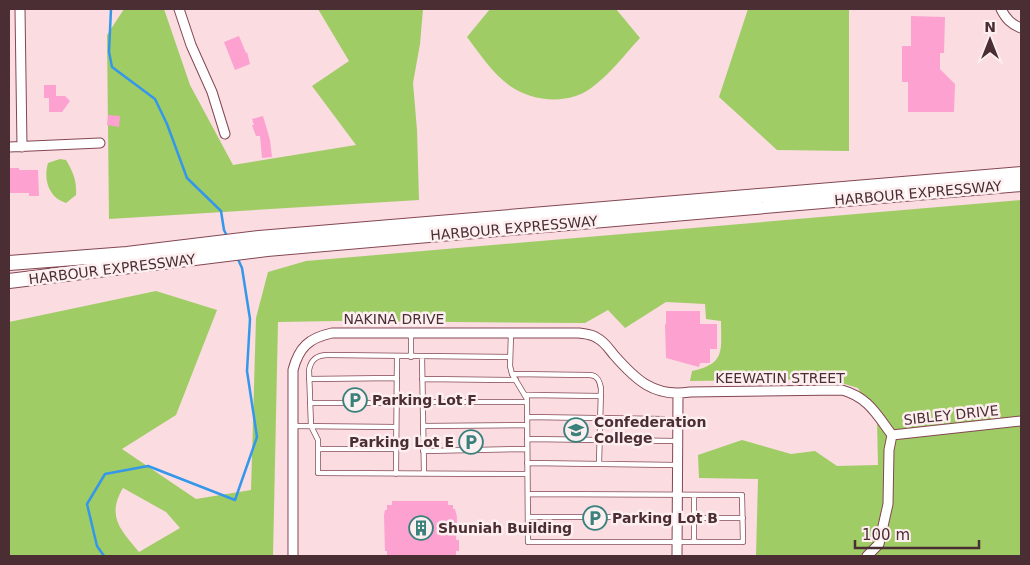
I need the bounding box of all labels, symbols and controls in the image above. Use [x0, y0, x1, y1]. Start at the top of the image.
north arrow [965, 15, 1015, 65]
text: N [984, 19, 996, 35]
street label: HARBOUR EXPRESSWAY [834, 178, 1003, 208]
street label: HARBOUR EXPRESSWAY [430, 213, 599, 243]
street label: HARBOUR EXPRESSWAY [28, 251, 197, 287]
street label: NAKINA DRIVE [344, 311, 444, 327]
street label: KEEWATIN STREET [715, 370, 845, 386]
parking icon: Parking Lot F [342, 387, 368, 413]
place label: Parking Lot F [372, 392, 477, 408]
street label: SIBLEY DRIVE [903, 402, 999, 428]
place label: Confederation College [594, 414, 706, 446]
school or university icon: Confederation College [563, 417, 589, 443]
parking icon: Parking Lot E [458, 429, 484, 455]
place label: Parking Lot E [349, 434, 454, 450]
parking icon: Parking Lot B [582, 505, 608, 531]
place label: Parking Lot B [612, 510, 718, 526]
building icon: Shuniah Building [408, 515, 434, 541]
scale bar [855, 518, 979, 550]
place label: Shuniah Building [438, 520, 572, 536]
text: 100 m [862, 526, 910, 544]

